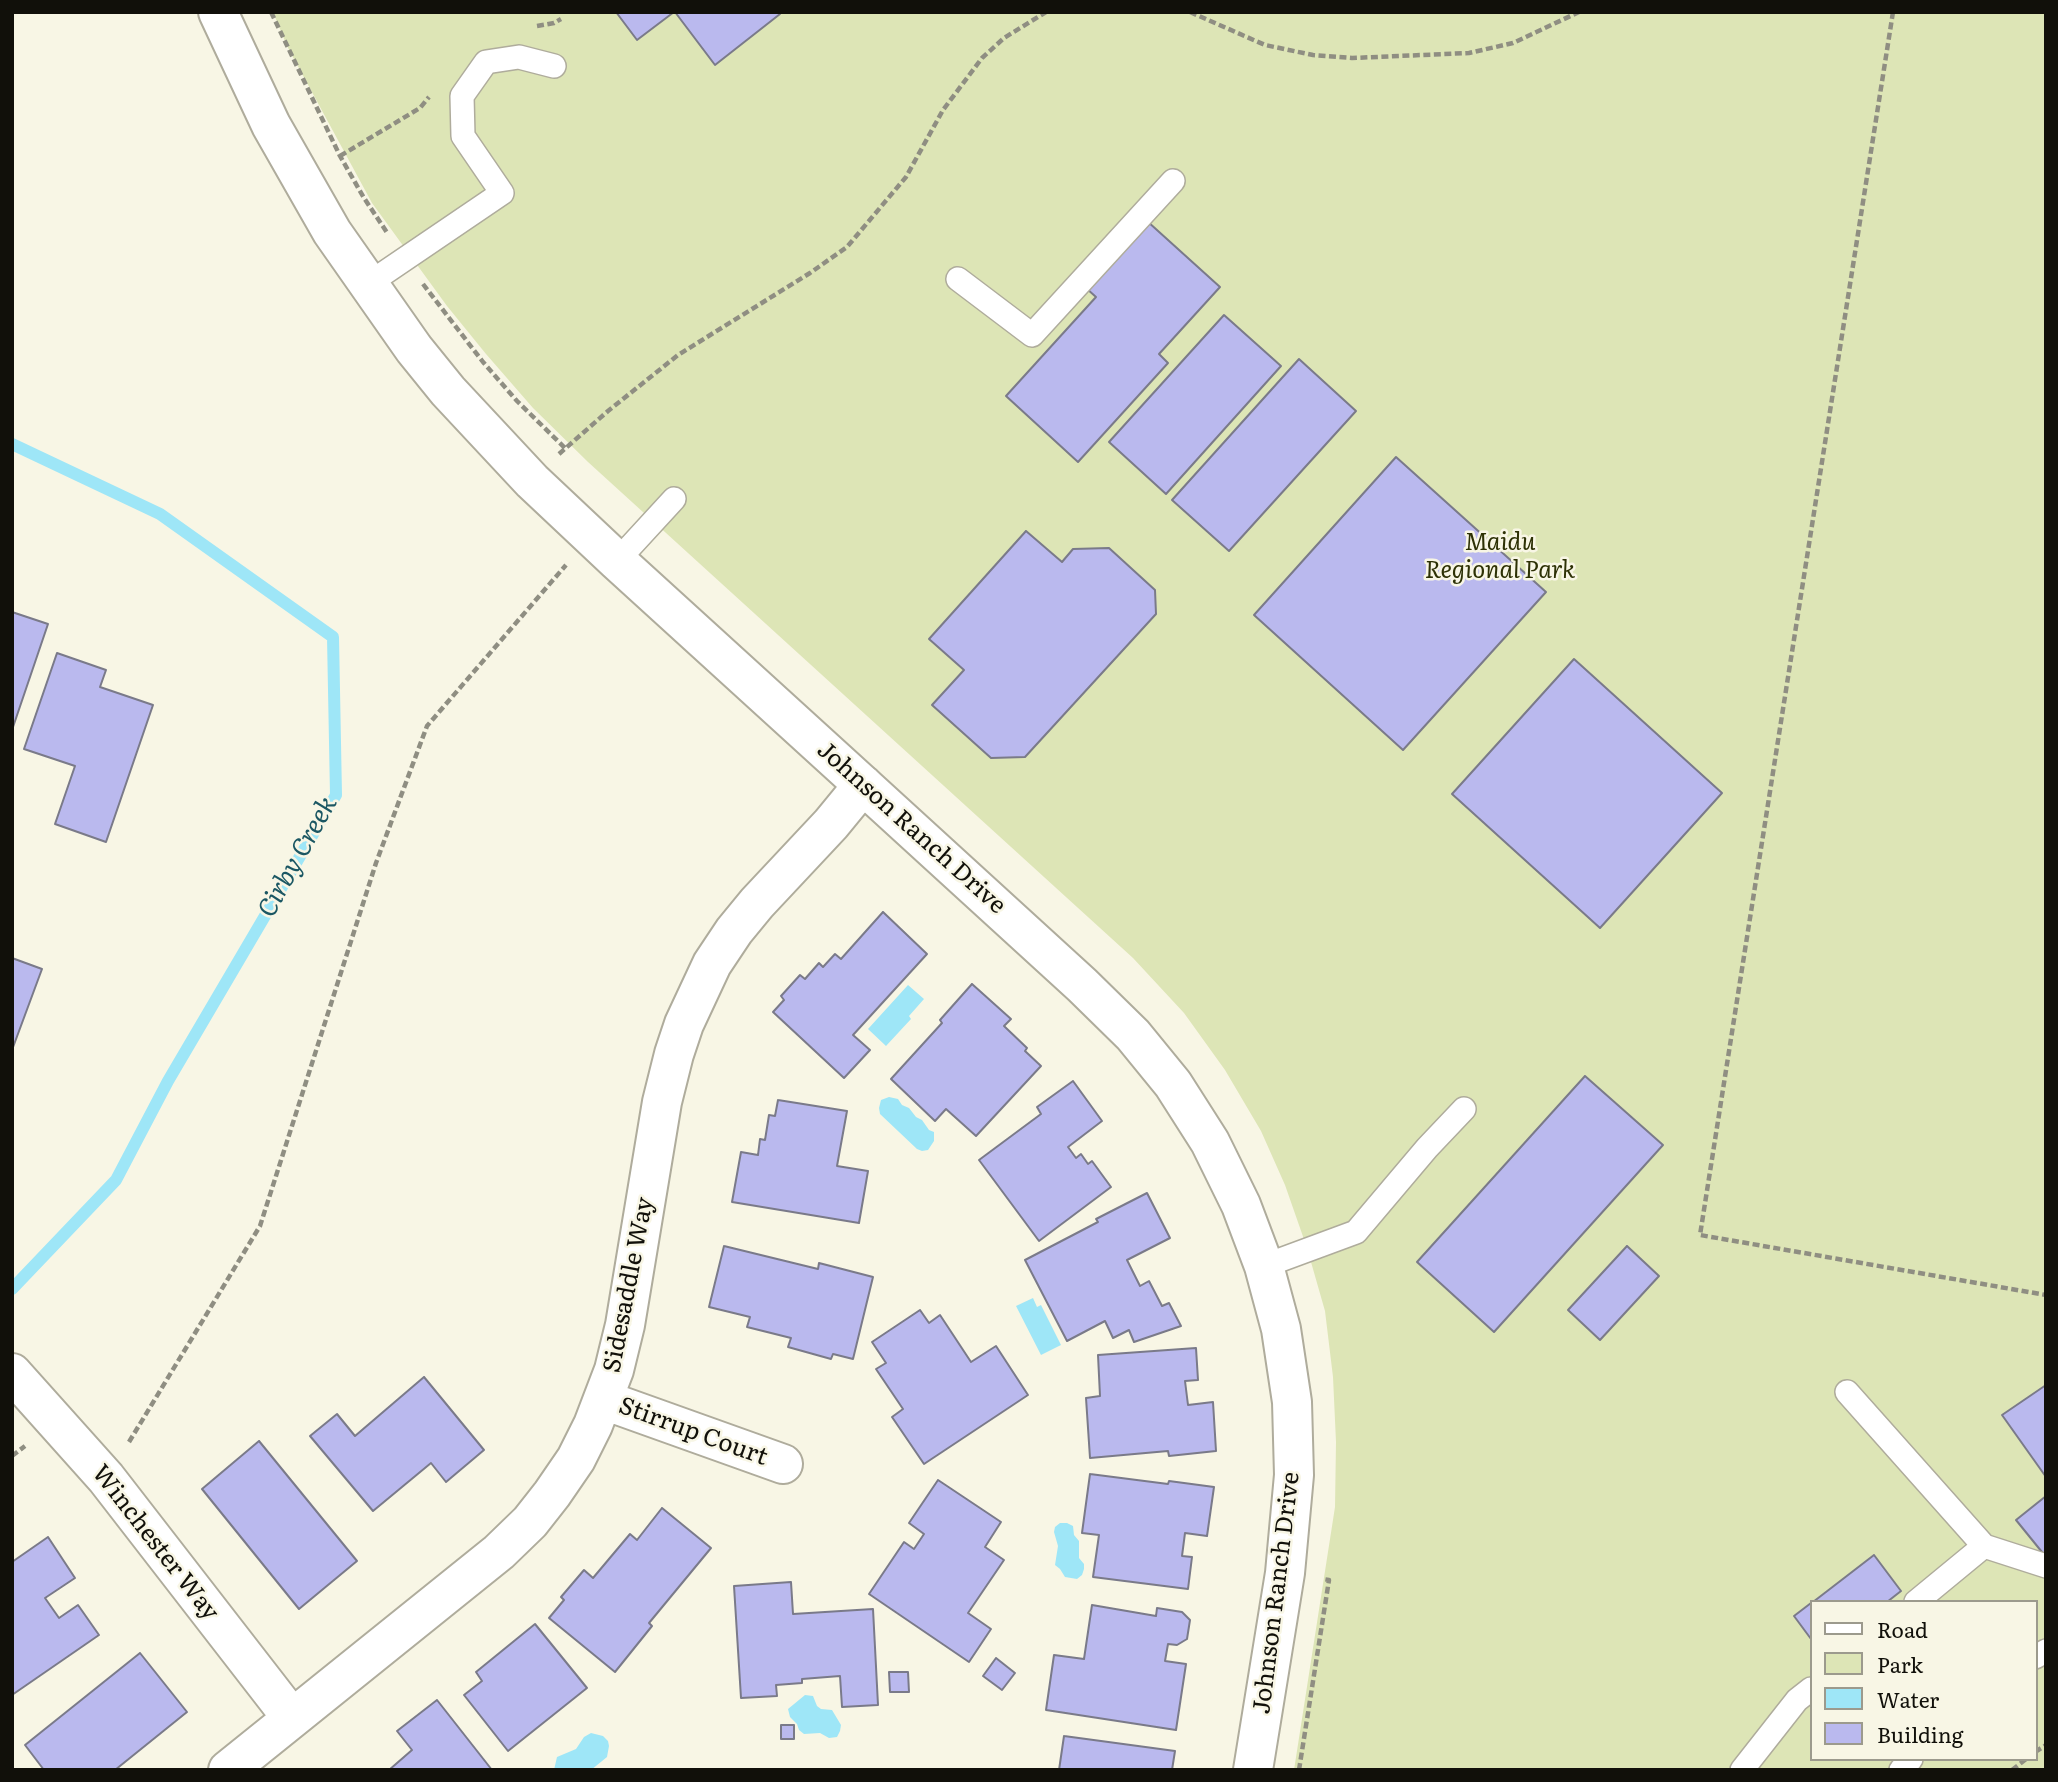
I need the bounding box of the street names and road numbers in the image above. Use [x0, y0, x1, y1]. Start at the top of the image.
street label: Johnson Ranch Drive [811, 736, 1011, 920]
street label: Sidesaddle Way [598, 1195, 660, 1375]
street label: Stirrup Court [615, 1392, 771, 1472]
street label: Winchester Way [85, 1460, 225, 1626]
street label: Johnson Ranch Drive [1248, 1470, 1306, 1716]

